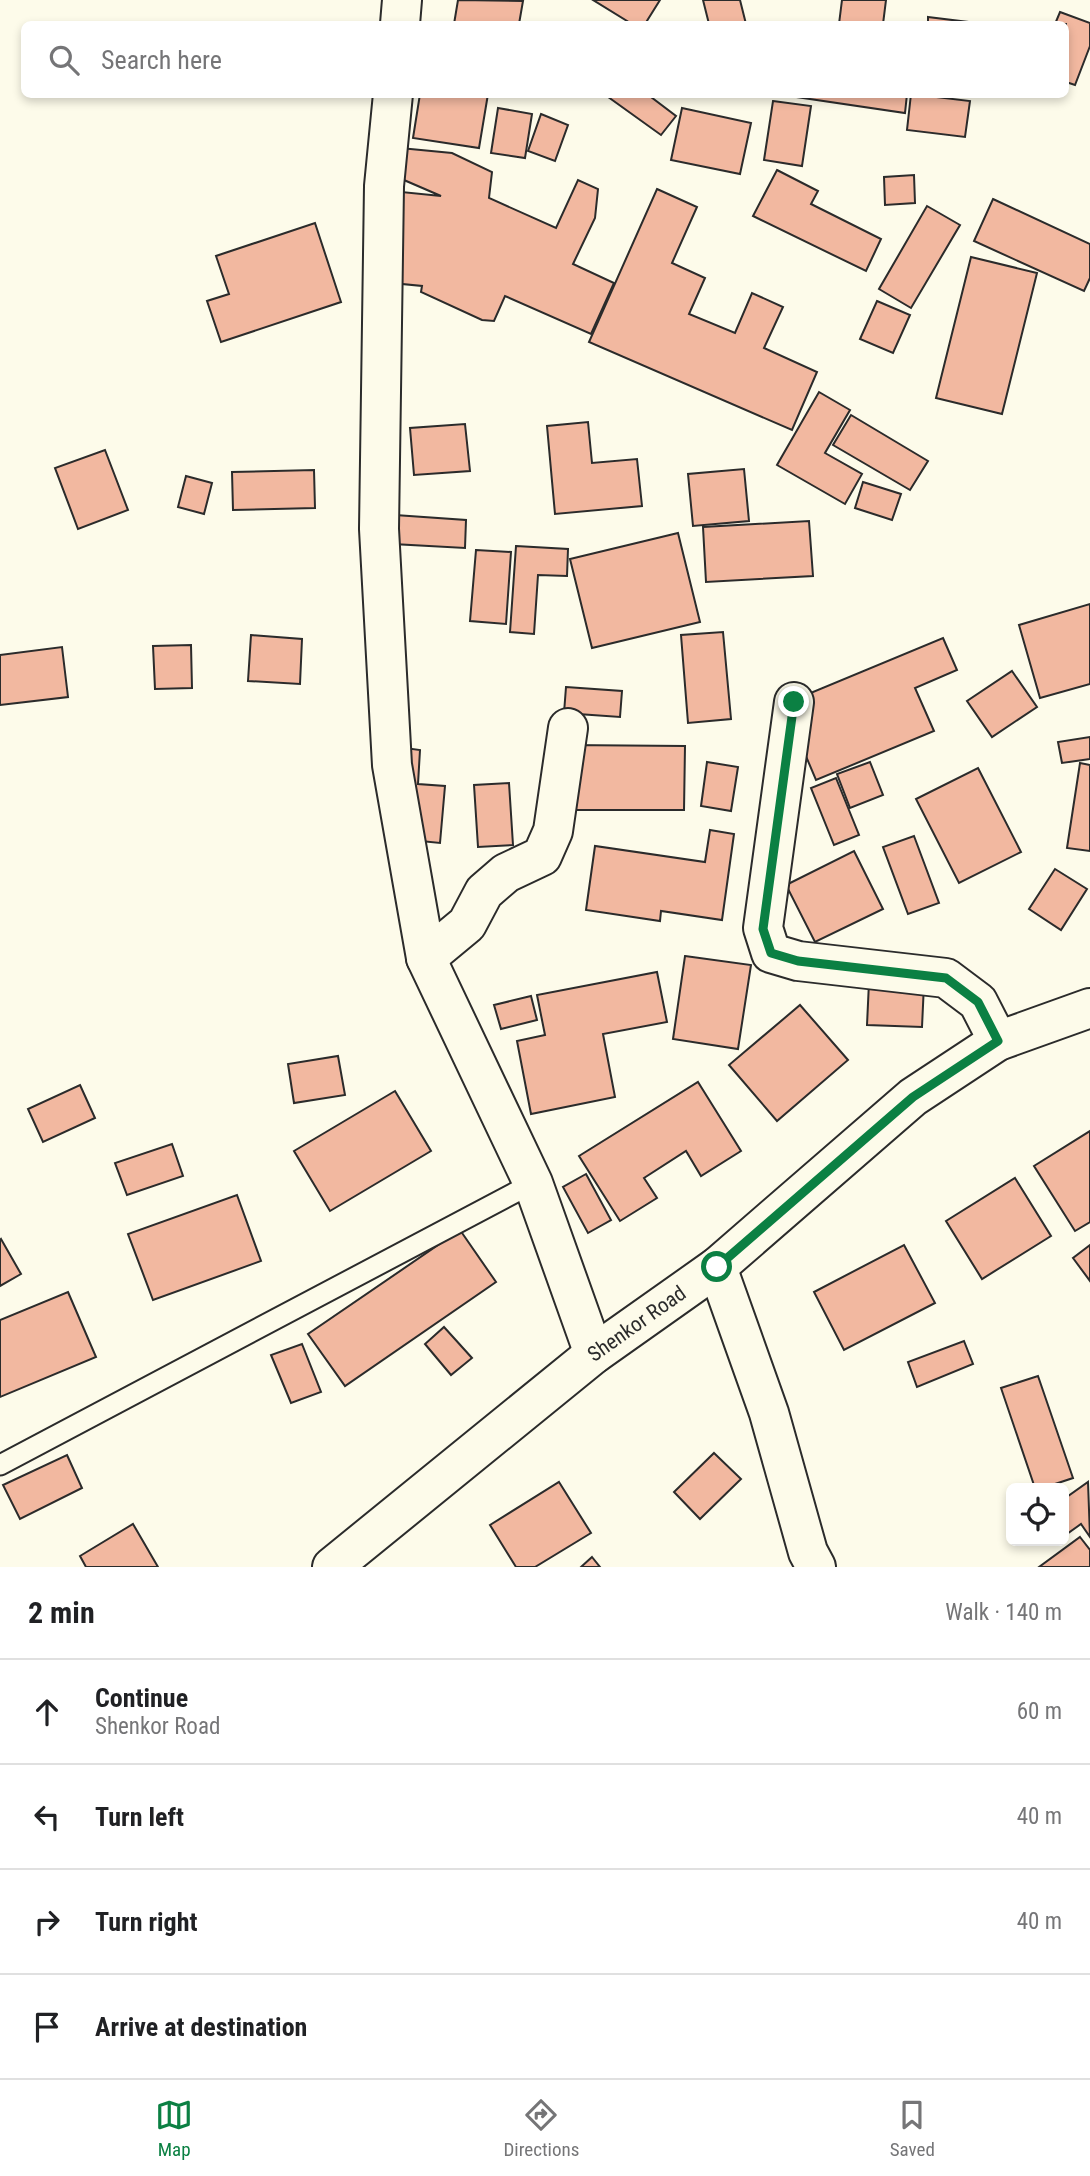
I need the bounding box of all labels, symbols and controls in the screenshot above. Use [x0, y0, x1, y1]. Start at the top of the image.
search box [21, 21, 1069, 98]
icon: search [45, 41, 83, 79]
text: Search here [101, 45, 222, 75]
route end [778, 686, 809, 717]
route start [701, 1251, 732, 1282]
street label: Shenkor Road [583, 1281, 690, 1367]
map controls [1006, 1483, 1069, 1546]
button: locate [1006, 1483, 1069, 1546]
text: 2 min [28, 1595, 95, 1630]
text: Walk · 140 m [945, 1599, 1062, 1626]
text: Continue [95, 1683, 188, 1713]
icon: ahead [28, 1693, 66, 1731]
text: 60 m [1017, 1698, 1062, 1725]
text: Shenkor Road [95, 1713, 220, 1740]
icon: left [28, 1798, 66, 1836]
text: Turn left [95, 1802, 184, 1832]
text: 40 m [1017, 1803, 1062, 1830]
icon: right [28, 1903, 66, 1941]
text: Turn right [95, 1907, 197, 1937]
text: 40 m [1017, 1908, 1062, 1935]
icon: arrive [28, 2008, 66, 2046]
text: Arrive at destination [95, 2012, 307, 2042]
tab: Map [155, 2096, 193, 2161]
tab: Directions [503, 2096, 579, 2161]
tab: Saved [890, 2096, 935, 2161]

